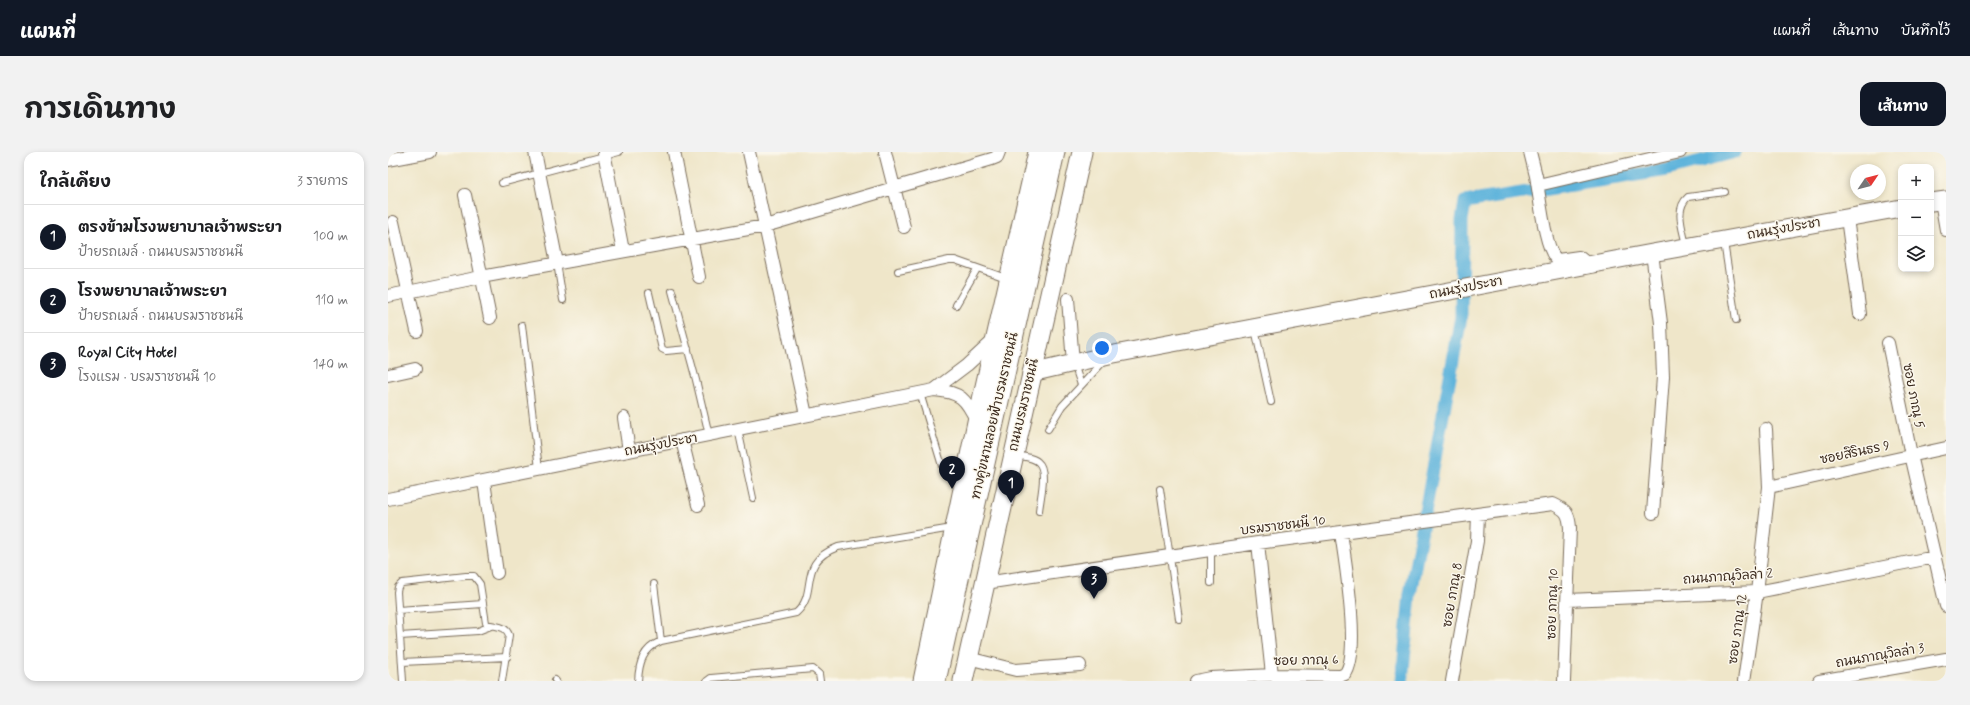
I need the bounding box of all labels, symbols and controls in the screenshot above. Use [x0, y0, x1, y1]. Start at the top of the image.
text: แผนที่ [20, 20, 76, 45]
text: แผนที่ [1773, 22, 1810, 40]
text: เส้นทาง [1832, 22, 1879, 40]
text: บันทึกไว้ [1901, 22, 1950, 40]
button: เส้นทาง [1860, 82, 1946, 126]
text: การเดินทาง [24, 92, 176, 129]
north arrow [1850, 164, 1886, 200]
map controls [1898, 164, 1934, 272]
button: + [1898, 164, 1934, 200]
text: ใกล้เคียง [40, 171, 111, 193]
text: 3 รายการ [297, 173, 348, 190]
button: − [1898, 200, 1934, 236]
street label: ถนนรุ่งประชา [1746, 213, 1822, 244]
text: ตรงข้ามโรงพยาบาลเจ้าพระยา [78, 218, 282, 238]
text: 1 [50, 228, 56, 245]
text: 100 m [313, 228, 348, 245]
button: layers [1898, 236, 1934, 272]
text: ป้ายรถเมล์ · ถนนบรมราชชนนี [78, 244, 243, 261]
street label: ถนนรุ่งประชา [1428, 272, 1504, 303]
text: โรงพยาบาลเจ้าพระยา [78, 282, 227, 302]
text: 2 [50, 292, 56, 309]
text: 110 m [315, 292, 348, 309]
text: ป้ายรถเมล์ · ถนนบรมราชชนนี [78, 308, 243, 325]
street label: ทางคู่ขนานลอยฟ้าบรมราชชนนี [967, 330, 1023, 501]
your location [1092, 338, 1112, 358]
text: Royal City Hotel [78, 343, 176, 363]
text: 3 [50, 356, 56, 373]
text: 140 m [313, 356, 348, 373]
street label: ถนนบรมราชชนนี [1004, 357, 1043, 453]
street label: ซอย ภาณุ 5 [1898, 362, 1928, 430]
text: โรงแรม · บรมราชชนนี 10 [78, 369, 216, 386]
street label: ถนนรุ่งประชา [623, 429, 699, 460]
street label: ซอยสิรินธร 9 [1818, 437, 1892, 469]
pin: 2 [939, 456, 965, 489]
pin: 1 [998, 470, 1024, 503]
street label: บรมราชชนนี 10 [1239, 511, 1327, 540]
street label: ซอย ภาณุ 8 [1439, 561, 1467, 629]
street label: ถนนภาณุวิลล่า 2 [1682, 564, 1774, 589]
pin: 3 [1081, 566, 1107, 599]
street label: ซอย ภาณุ 10 [1543, 568, 1563, 640]
street label: ซอย ภาณุ 12 [1725, 593, 1751, 665]
street label: ถนนภาณุวิลล่า 3 [1834, 639, 1926, 672]
street label: ซอย ภาณุ 6 [1273, 652, 1339, 670]

